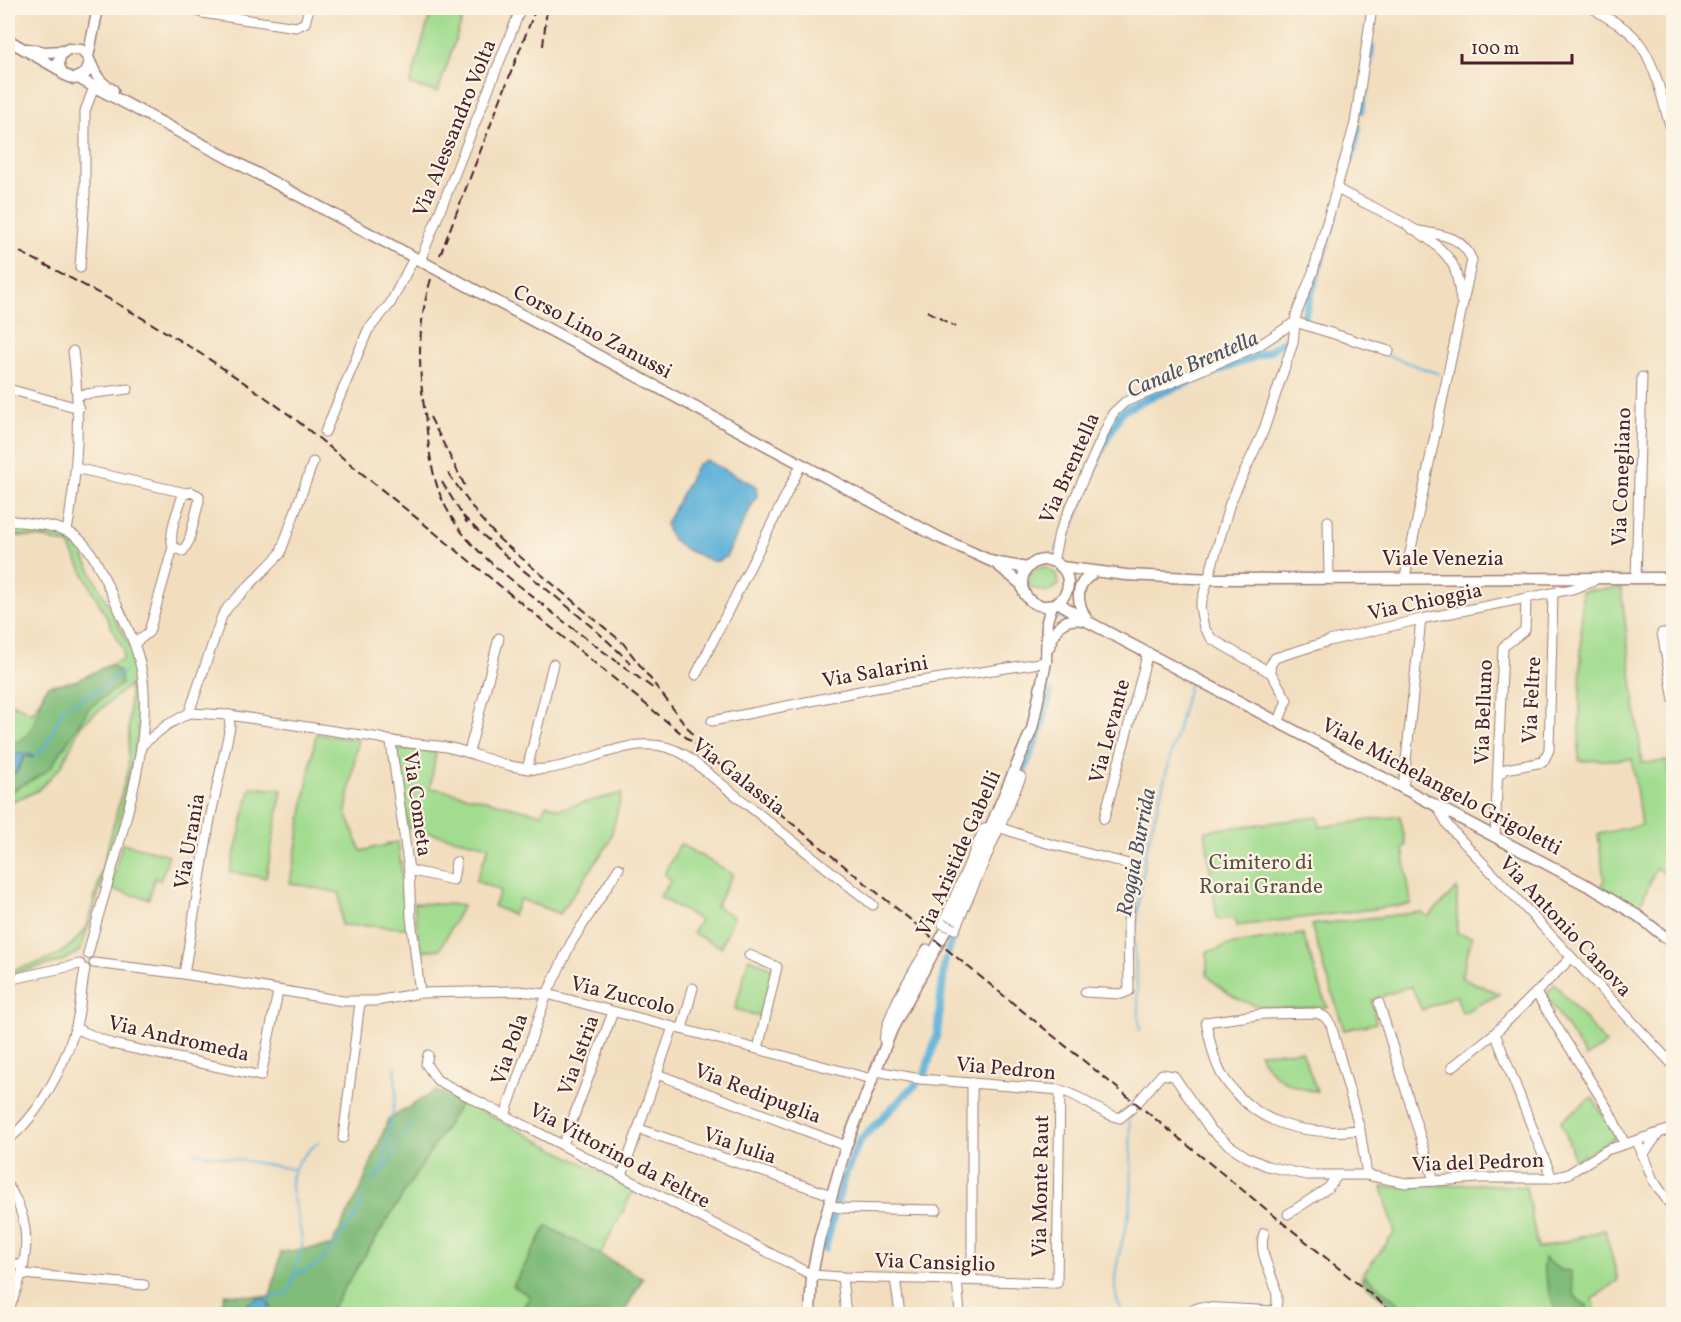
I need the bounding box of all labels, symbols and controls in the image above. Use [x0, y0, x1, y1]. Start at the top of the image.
scale bar [1462, 27, 1572, 65]
street label: Via Alessandro Volta [407, 35, 504, 222]
text: 100 m [1471, 37, 1520, 62]
street label: Corso Lino Zanussi [508, 278, 677, 387]
water label: Canale Brentella [1122, 324, 1264, 407]
street label: Via Conegliano [1606, 407, 1639, 547]
street label: Via Brentella [1033, 408, 1108, 529]
street label: Viale Venezia [1382, 545, 1504, 574]
street label: Via Chioggia [1365, 576, 1485, 629]
street label: Via Salarini [820, 649, 931, 696]
street label: Via Feltre [1516, 656, 1549, 744]
street label: Via Belluno [1468, 659, 1501, 765]
street label: Via Levante [1083, 676, 1138, 787]
street label: Viale Michelangelo Grigoletti [1316, 711, 1567, 863]
street label: Via Galassia [685, 731, 791, 823]
street label: Via Cometa [395, 750, 438, 859]
street label: Via Aristide Gabelli [910, 766, 1009, 941]
water label: Roggia Burrida [1110, 786, 1165, 919]
street label: Via Urania [168, 791, 213, 892]
park label: Cimitero di Rorai Grande [1199, 849, 1323, 902]
street label: Via Antonio Canova [1492, 850, 1638, 1004]
street label: Via Zuccolo [567, 969, 678, 1023]
street label: Via Andromeda [105, 1009, 252, 1070]
street label: Via Pola [485, 1010, 536, 1089]
street label: Via Istria [551, 1011, 607, 1100]
street label: Via Pedron [955, 1051, 1057, 1088]
street label: Via Redipuglia [690, 1057, 825, 1132]
street label: Via Vittorino da Feltre [524, 1096, 715, 1216]
street label: Via Monte Raut [1026, 1115, 1057, 1258]
street label: Via Julia [699, 1120, 780, 1173]
street label: Via del Pedron [1411, 1147, 1545, 1180]
street label: Via Cansiglio [874, 1247, 996, 1280]

